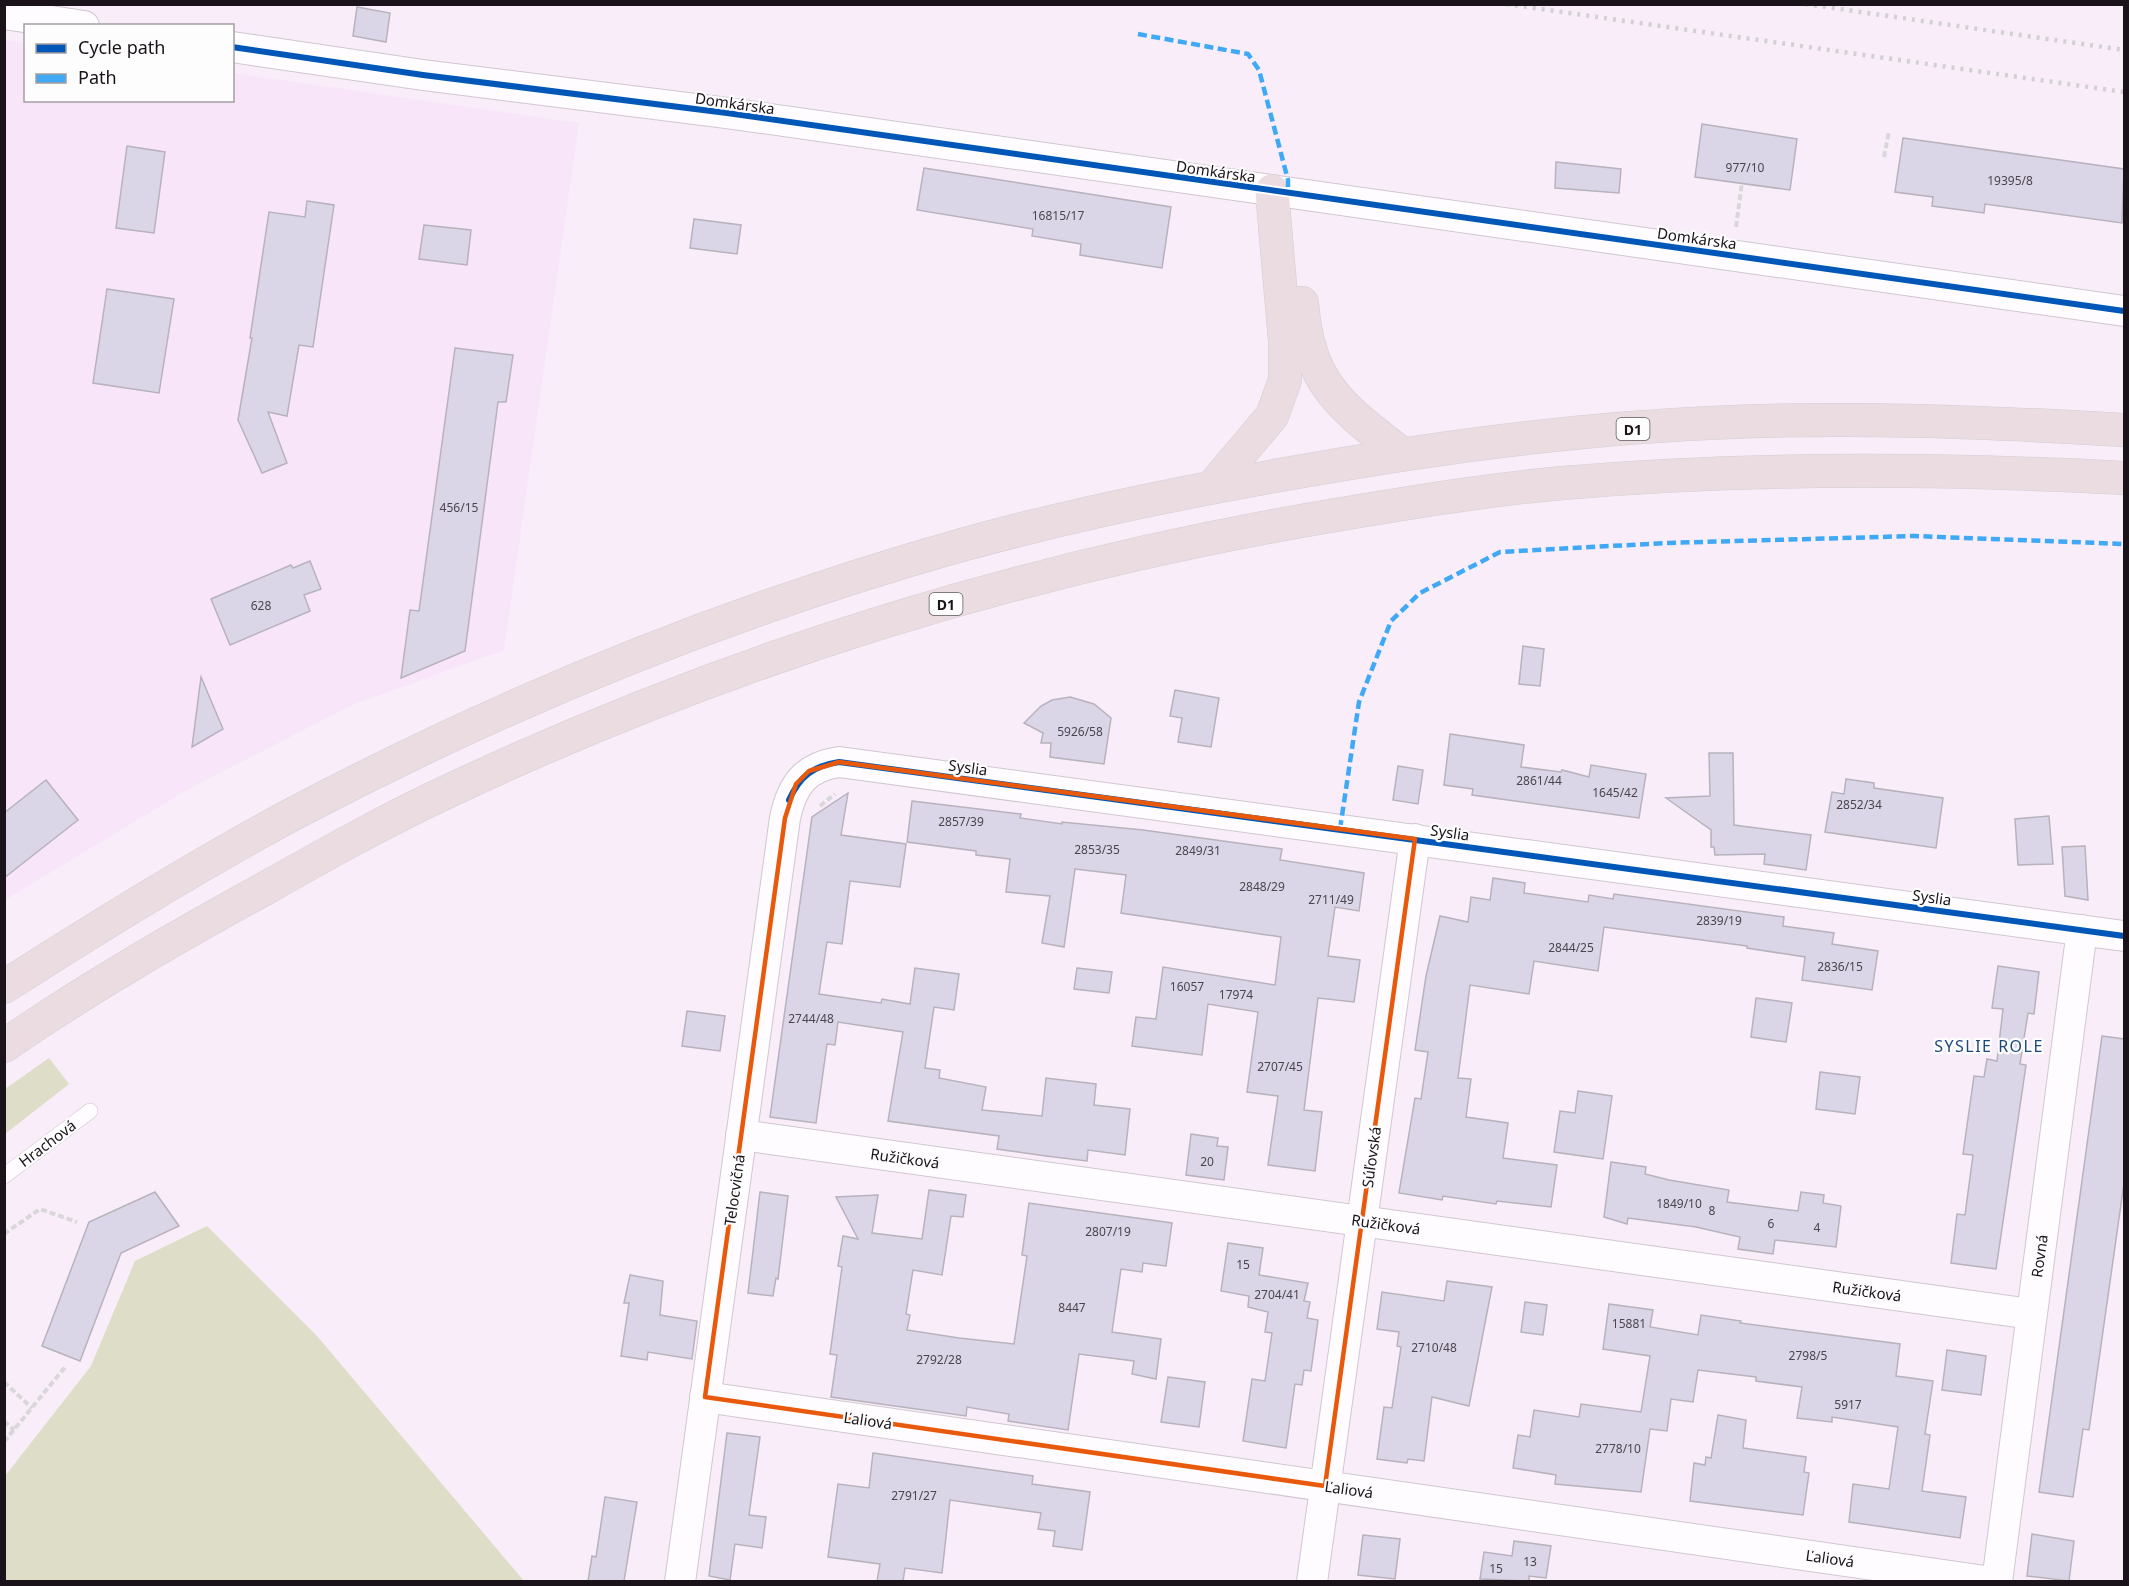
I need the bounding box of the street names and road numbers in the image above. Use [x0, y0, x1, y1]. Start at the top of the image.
street label: Domkárska [694, 88, 776, 118]
street label: Domkárska [1175, 156, 1257, 186]
street label: Domkárska [1656, 223, 1738, 253]
road number: D1 [1616, 418, 1650, 440]
road number: D1 [930, 593, 962, 615]
street label: Syslia [947, 754, 989, 780]
street label: Syslia [1429, 819, 1471, 845]
street label: Syslia [1911, 884, 1953, 910]
street label: Hrachová [14, 1115, 80, 1171]
street label: Súľovská [1357, 1125, 1385, 1189]
street label: Ružičková [869, 1143, 941, 1173]
street label: Telocvičná [719, 1153, 749, 1227]
street label: Ružičková [1350, 1209, 1422, 1239]
street label: Rovná [2026, 1233, 2052, 1279]
street label: Ružičková [1831, 1276, 1903, 1306]
street label: Ľaliová [842, 1407, 894, 1433]
street label: Ľaliová [1323, 1476, 1375, 1502]
street label: Ľaliová [1804, 1545, 1856, 1571]

